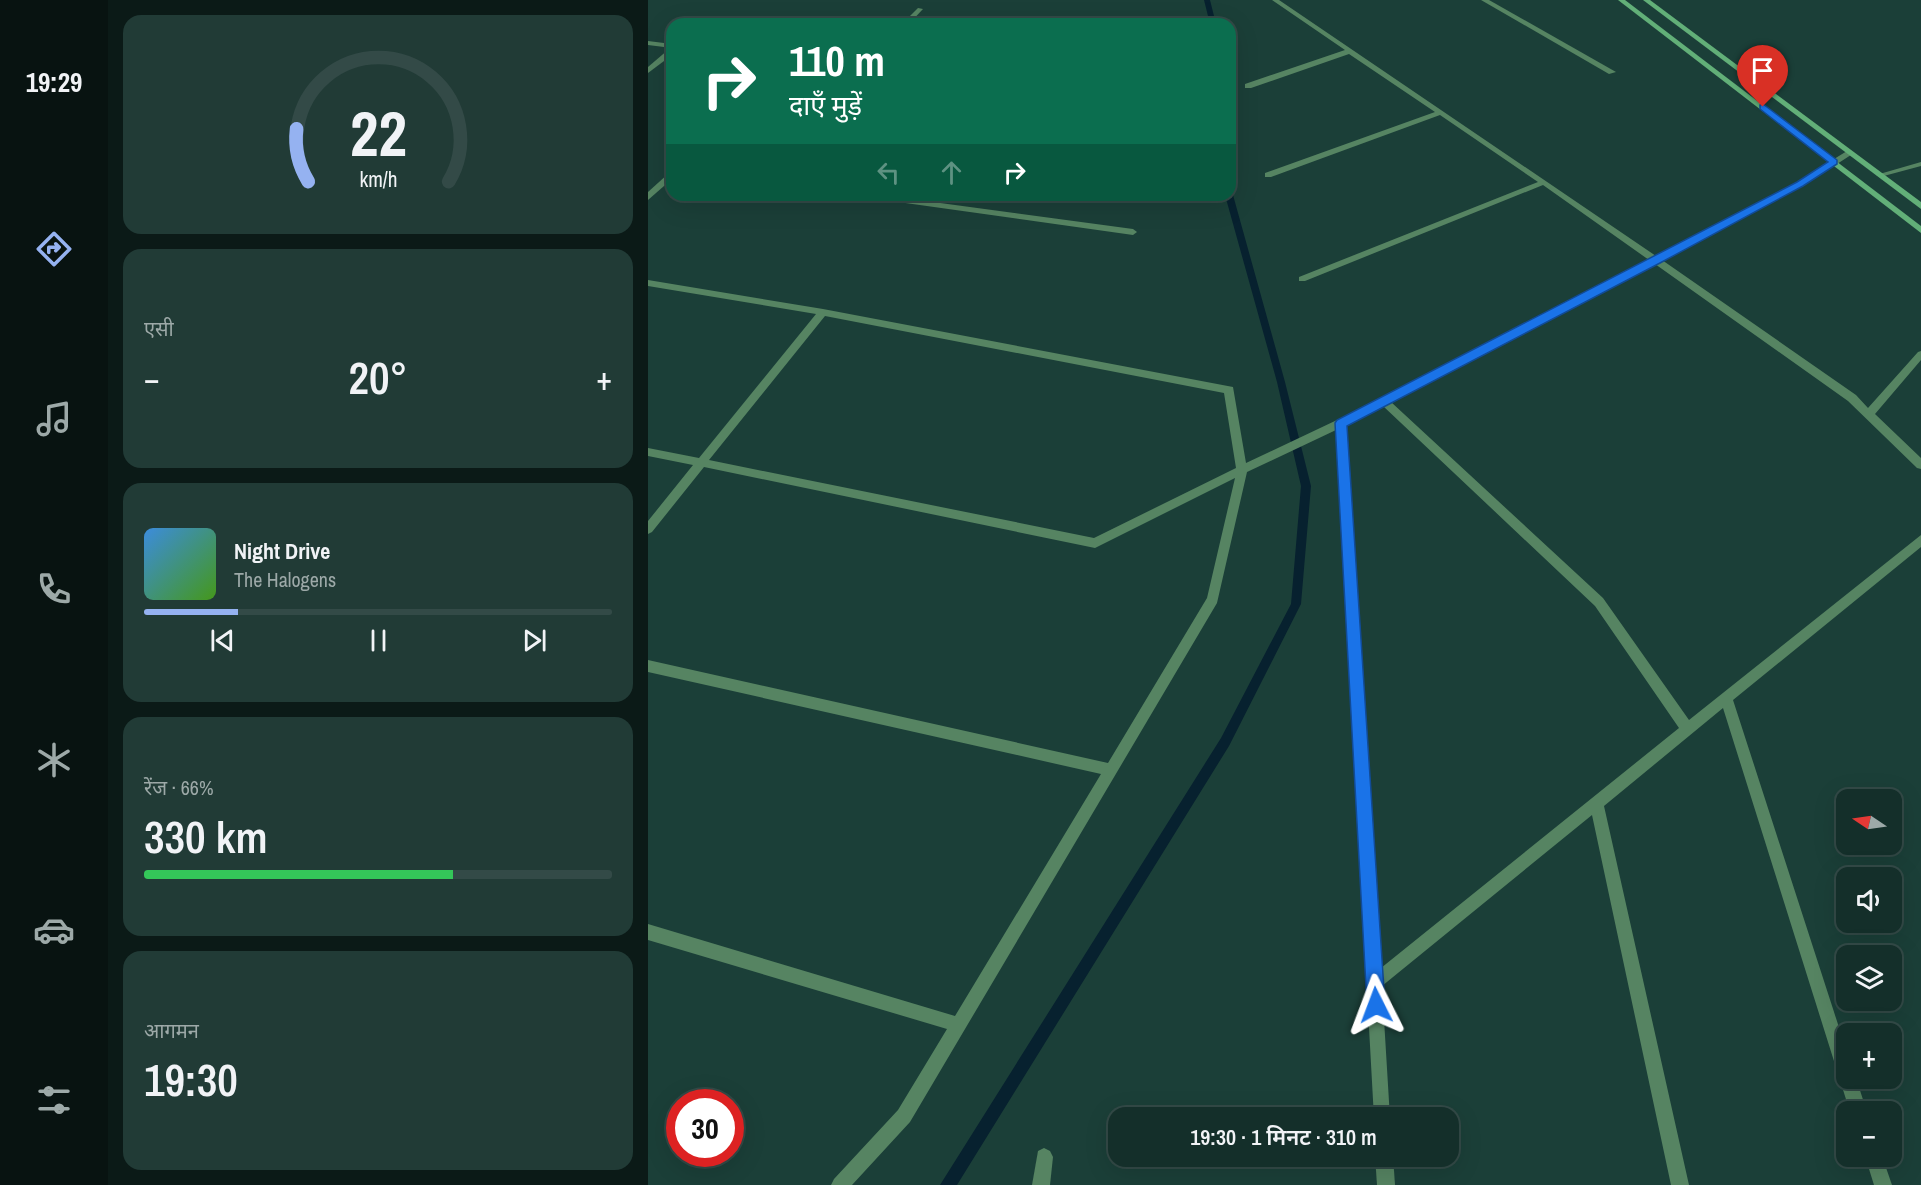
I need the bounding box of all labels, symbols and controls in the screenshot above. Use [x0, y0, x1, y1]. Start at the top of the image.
text: 110 m [789, 33, 885, 89]
icon: right [690, 42, 768, 120]
pin [1737, 45, 1788, 107]
icon: arrive [1746, 54, 1779, 87]
text: 19:29 [26, 64, 82, 100]
text: दाएँ मुड़ें [789, 87, 862, 123]
text: 22 [350, 91, 406, 175]
icon: left [872, 156, 905, 189]
icon: ahead [935, 156, 968, 189]
icon: right [998, 156, 1031, 189]
text: km/h [359, 165, 397, 194]
icon: directions [33, 228, 75, 270]
text: एसी [144, 315, 174, 342]
text: 20° [348, 347, 408, 408]
text: − [144, 356, 160, 400]
text: + [596, 356, 612, 400]
icon: music [33, 398, 75, 440]
text: Night Drive [234, 536, 330, 566]
text: The Halogens [234, 566, 336, 593]
icon: phone [33, 568, 75, 610]
icon: previous [206, 624, 239, 657]
icon: pause [362, 624, 395, 657]
icon: next [518, 624, 551, 657]
icon: climate [33, 739, 75, 781]
text: रेंज · 66% [144, 774, 214, 801]
north arrow [1836, 789, 1902, 855]
map controls [1836, 789, 1902, 1167]
text: 330 km [144, 806, 268, 867]
button: sound [1836, 867, 1902, 933]
icon: car [33, 909, 75, 951]
button: layers [1836, 945, 1902, 1011]
position arrow [1344, 973, 1408, 1037]
text: आगमन [144, 1017, 199, 1044]
button: + [1836, 1023, 1902, 1089]
text: 19:30 [144, 1049, 238, 1110]
icon: filters [33, 1079, 75, 1121]
speed limit sign: 30 [666, 1089, 744, 1167]
button: − [1836, 1101, 1902, 1167]
text: 19:30 · 1 मिनट · 310 m [1190, 1122, 1377, 1152]

